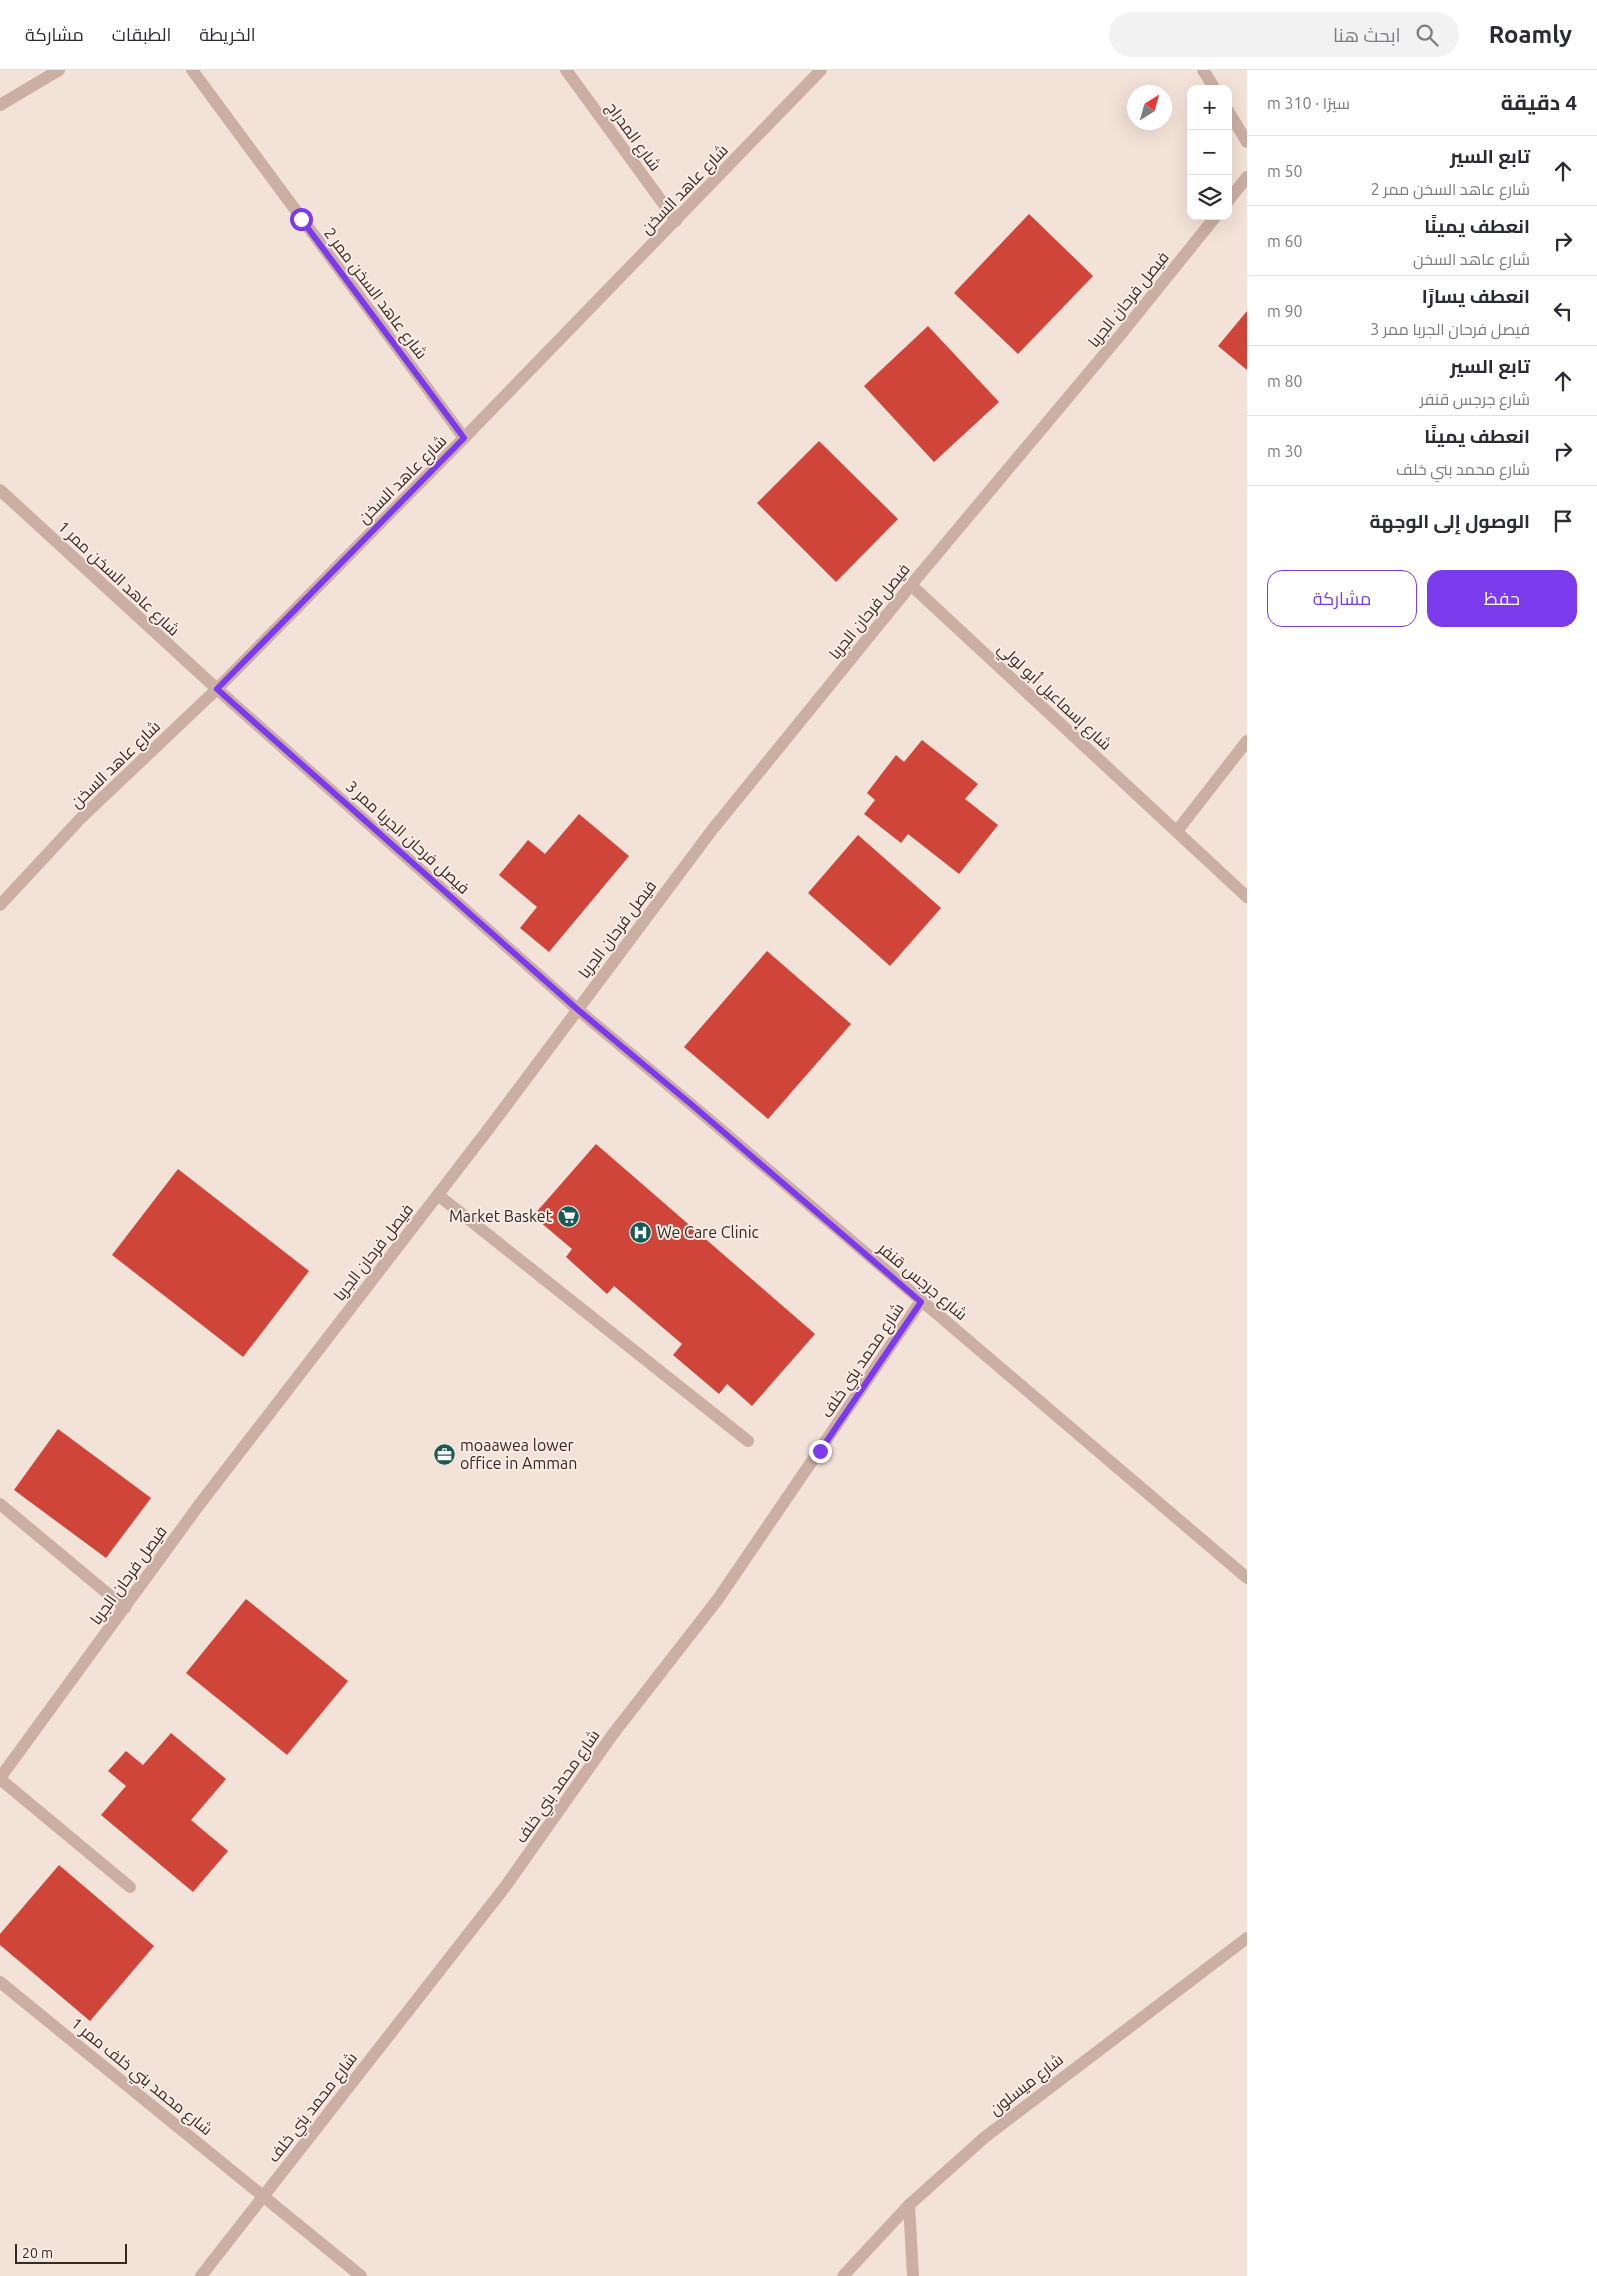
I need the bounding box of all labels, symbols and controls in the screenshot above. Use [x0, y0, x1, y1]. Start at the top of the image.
search box [1109, 12, 1459, 57]
icon: search [1413, 21, 1441, 49]
text: Roamly [1489, 21, 1572, 48]
text: مشاركة [25, 24, 84, 44]
text: الطبقات [112, 24, 171, 44]
text: الخريطة [199, 24, 256, 44]
text: ابحث هنا [1333, 24, 1401, 46]
north arrow [1127, 85, 1172, 130]
map controls [1187, 85, 1232, 220]
button: + [1187, 85, 1232, 130]
text: 4 دقيقة [1501, 90, 1577, 114]
text: سيرًا · 310 m [1267, 94, 1350, 112]
street label: شارع المدراج [601, 98, 665, 176]
button: − [1187, 130, 1232, 175]
street label: شارع عاهد السخن [637, 141, 733, 239]
text: تابع السير [1450, 145, 1530, 167]
icon: ahead [1549, 157, 1577, 185]
text: 50 m [1267, 162, 1303, 180]
button: layers [1187, 175, 1232, 220]
text: شارع عاهد السخن ممر 2 [1371, 180, 1530, 198]
route start [290, 208, 313, 231]
text: انعطف يمينًا [1424, 215, 1530, 237]
street label: شارع عاهد السخن ممر 2 [318, 224, 431, 364]
icon: right [1549, 227, 1577, 255]
text: 60 m [1267, 232, 1303, 250]
street label: فيصل فرحان الجربا [1084, 248, 1174, 352]
text: شارع عاهد السخن [1413, 250, 1530, 268]
text: انعطف يسارًا [1422, 285, 1530, 307]
icon: left [1549, 297, 1577, 325]
text: 90 m [1267, 302, 1303, 320]
text: فيصل فرحان الجربا ممر 3 [1370, 320, 1530, 338]
text: تابع السير [1450, 355, 1530, 377]
icon: ahead [1549, 367, 1577, 395]
text: 80 m [1267, 372, 1303, 390]
text: شارع جرجس قنفر [1420, 390, 1530, 408]
text: انعطف يمينًا [1424, 425, 1530, 447]
street label: شارع عاهد السخن [354, 431, 452, 529]
icon: right [1549, 437, 1577, 465]
text: 30 m [1267, 442, 1303, 460]
text: شارع محمد بني خلف [1396, 460, 1530, 478]
icon: arrive [1549, 507, 1577, 535]
text: الوصول إلى الوجهة [1370, 510, 1530, 532]
street label: شارع عاهد السخن ممر 1 [53, 517, 183, 641]
street label: فيصل فرحان الجربا [825, 560, 915, 664]
button: مشاركة [1267, 570, 1417, 627]
button: حفظ [1427, 570, 1577, 627]
street label: شارع إسماعيل أبو لولي [991, 639, 1115, 757]
street label: شارع عاهد السخن [67, 717, 165, 813]
street label: فيصل فرحان الجربا ممر 3 [341, 777, 473, 899]
street label: فيصل فرحان الجربا [574, 877, 661, 983]
street label: فيصل فرحان الجربا [330, 1200, 418, 1305]
supermarket icon: Market Basket [556, 1204, 580, 1228]
place label: Market Basket [449, 1207, 553, 1225]
hospital icon: We Care Clinic [629, 1220, 653, 1244]
place label: We Care Clinic [657, 1223, 760, 1241]
street label: شارع جرجس قنفر [872, 1238, 971, 1326]
street label: شارع محمد بني خلف [817, 1299, 911, 1423]
place label: moaawea lower office in Amman [460, 1436, 577, 1472]
route end [809, 1440, 832, 1463]
office icon: moaawea lower office in Amman [432, 1442, 456, 1466]
street label: فيصل فرحان الجربا [86, 1522, 171, 1629]
street label: شارع محمد بني خلف [511, 1726, 607, 1849]
street label: شارع محمد بني خلف ممر 1 [65, 2014, 216, 2142]
street label: شارع محمد بني خلف [264, 2049, 364, 2168]
street label: شارع ميسلون [986, 2050, 1068, 2121]
scale bar [15, 2241, 128, 2264]
text: 20 m [22, 2245, 53, 2261]

